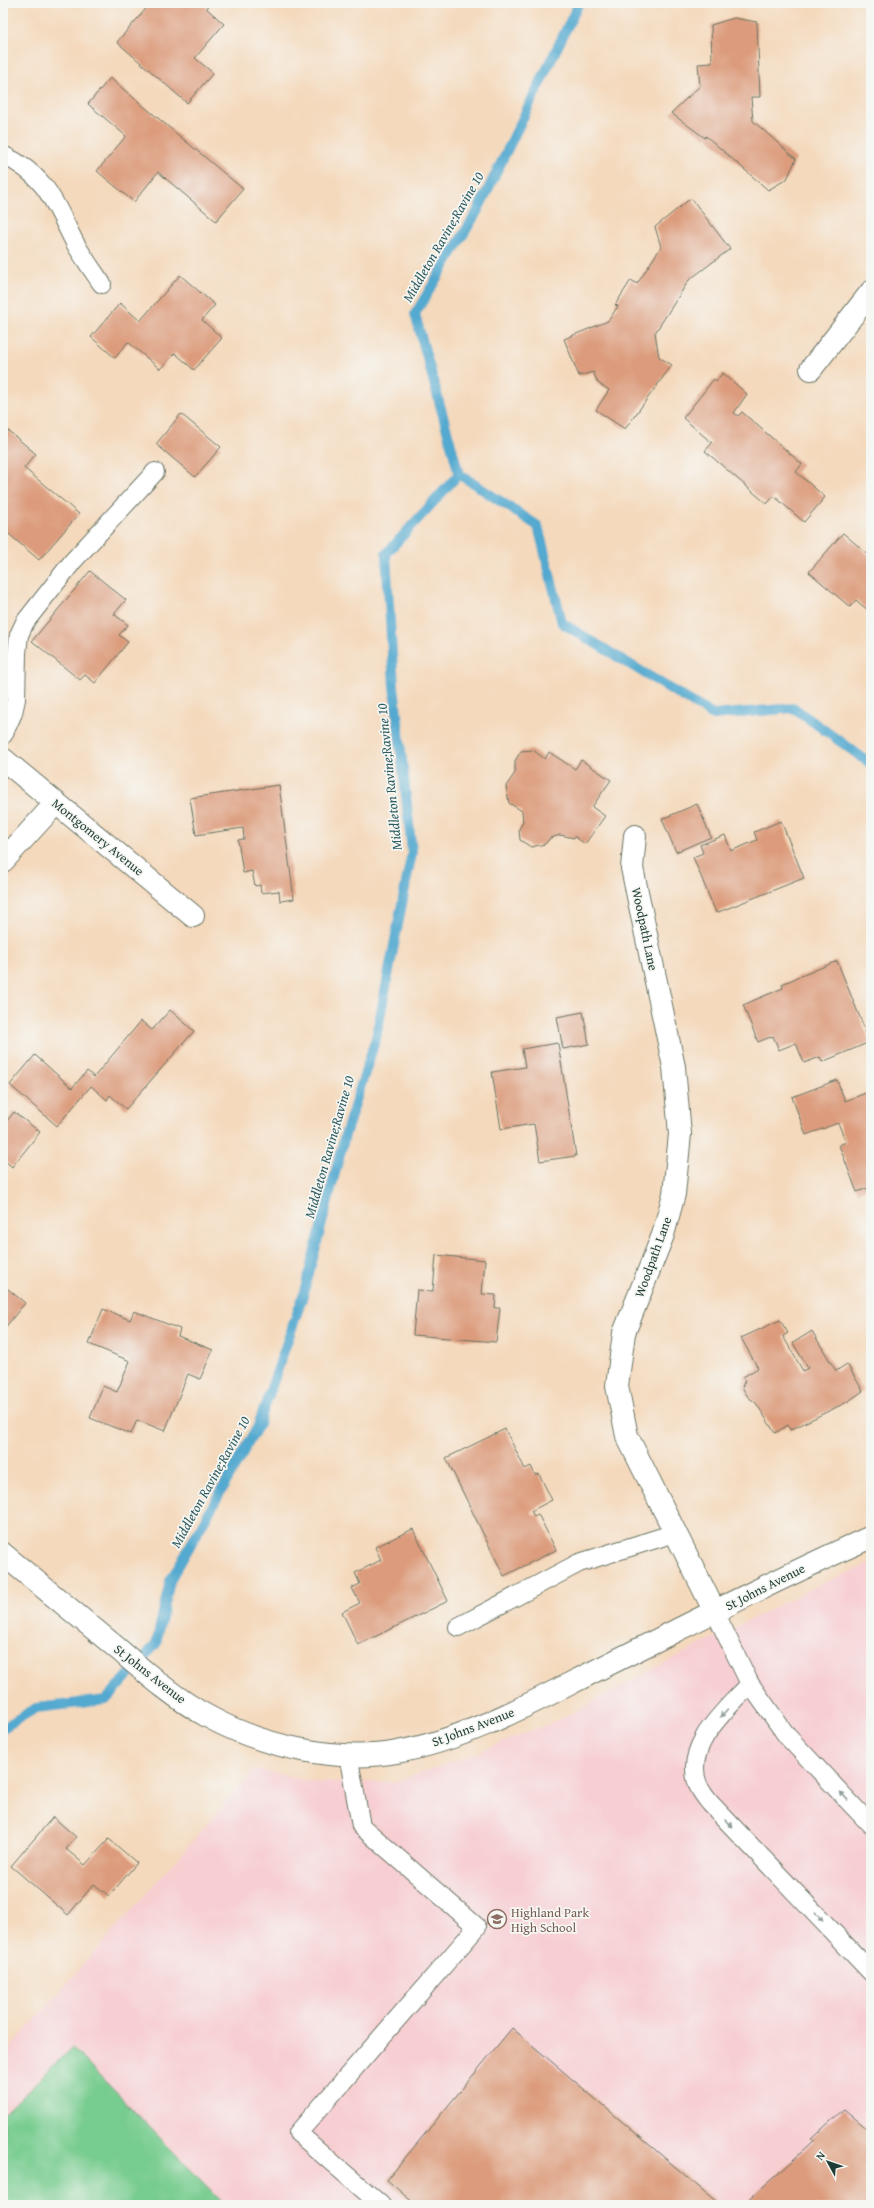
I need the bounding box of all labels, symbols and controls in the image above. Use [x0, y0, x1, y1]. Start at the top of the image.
water label: Middleton Ravine;Ravine 10 [397, 168, 489, 306]
water label: Middleton Ravine;Ravine 10 [371, 703, 407, 851]
street label: Montgomery Avenue [48, 794, 148, 880]
street label: Woodpath Lane [627, 886, 663, 972]
water label: Middleton Ravine;Ravine 10 [299, 1073, 359, 1221]
street label: Woodpath Lane [630, 1214, 676, 1300]
water label: Middleton Ravine;Ravine 10 [166, 1413, 255, 1551]
street label: St Johns Avenue [722, 1559, 808, 1615]
street label: St Johns Avenue [110, 1640, 190, 1708]
street label: St Johns Avenue [429, 1703, 517, 1751]
one-way arrow [719, 1708, 728, 1719]
one-way arrow [840, 1791, 849, 1801]
one-way arrow [724, 1818, 734, 1828]
place label: Highland Park High School [511, 1903, 589, 1937]
school or university icon: Highland Park High School [486, 1908, 508, 1930]
one-way arrow [814, 1912, 824, 1922]
north arrow [808, 2142, 848, 2182]
text: N [812, 2147, 829, 2164]

